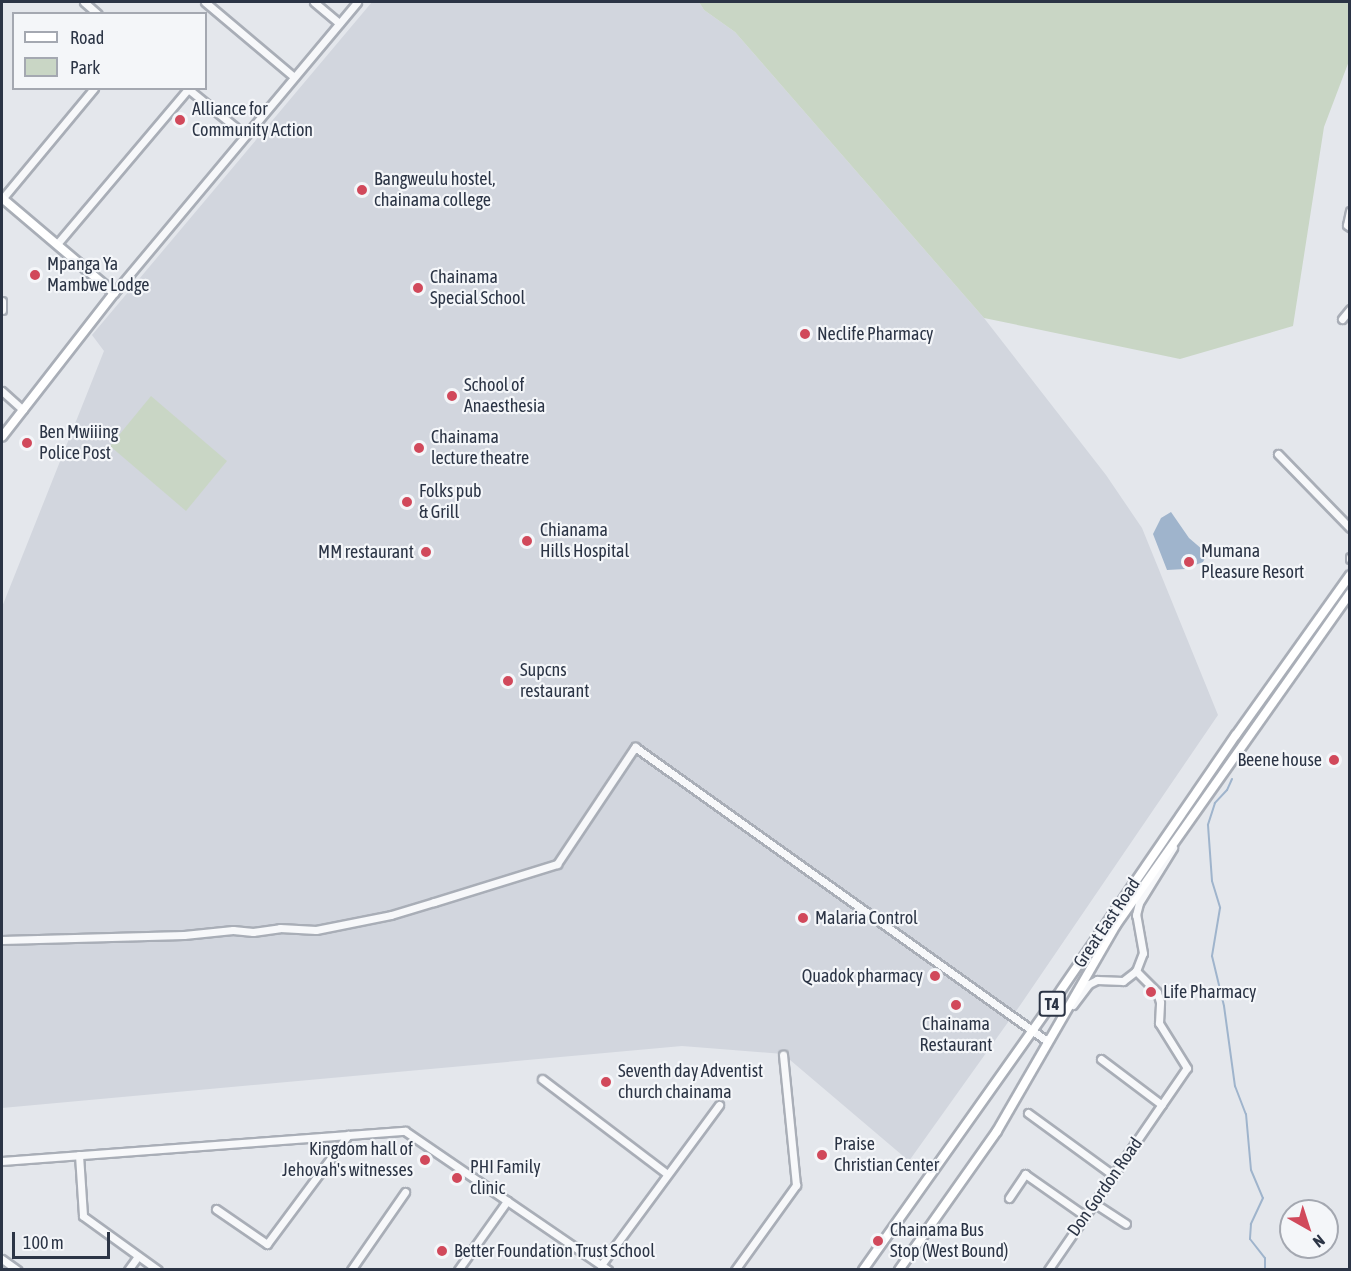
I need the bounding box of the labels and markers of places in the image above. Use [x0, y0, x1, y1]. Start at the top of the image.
place label: Alliance for Community Action [192, 99, 313, 142]
marker: Alliance for Community Action [173, 113, 187, 127]
place label: Bangweulu hostel, chainama college [374, 169, 495, 212]
marker: Bangweulu hostel, chainama college [355, 183, 369, 197]
place label: Mpanga Ya Mambwe Lodge [47, 254, 149, 296]
place label: Chainama Special School [430, 267, 525, 310]
marker: Mpanga Ya Mambwe Lodge [28, 268, 42, 282]
marker: Chainama Special School [411, 281, 425, 295]
place label: Neclife Pharmacy [817, 323, 934, 345]
marker: Neclife Pharmacy [798, 327, 812, 341]
place label: School of Anaesthesia [464, 375, 545, 418]
marker: School of Anaesthesia [445, 389, 459, 403]
place label: Ben Mwiiing Police Post [39, 422, 119, 464]
place label: Chainama lecture theatre [431, 427, 529, 470]
marker: Ben Mwiiing Police Post [20, 436, 34, 450]
marker: Chainama lecture theatre [412, 441, 426, 455]
place label: Folks pub & Grill [419, 481, 482, 524]
marker: Folks pub & Grill [400, 495, 414, 509]
place label: Chianama Hills Hospital [540, 520, 629, 562]
marker: Chianama Hills Hospital [518, 532, 536, 550]
place label: MM restaurant [318, 541, 414, 563]
place label: Mumana Pleasure Resort [1201, 541, 1304, 584]
marker: MM restaurant [419, 545, 433, 559]
marker: Mumana Pleasure Resort [1182, 555, 1196, 569]
place label: Supcns restaurant [520, 660, 589, 702]
marker: Supcns restaurant [501, 674, 515, 688]
place label: Beene house [1237, 749, 1322, 771]
marker: Beene house [1327, 753, 1341, 767]
place label: Malaria Control [815, 907, 918, 929]
marker: Malaria Control [796, 911, 810, 925]
place label: Quadok pharmacy [802, 965, 923, 987]
marker: Quadok pharmacy [928, 969, 942, 983]
place label: Life Pharmacy [1163, 981, 1256, 1003]
marker: Life Pharmacy [1144, 985, 1158, 999]
marker: Chainama Restaurant [949, 998, 963, 1012]
place label: Chainama Restaurant [919, 1014, 993, 1056]
place label: Seventh day Adventist church chainama [618, 1061, 763, 1104]
marker: Seventh day Adventist church chainama [599, 1075, 613, 1089]
place label: Praise Christian Center [834, 1134, 939, 1176]
place label: Kingdom hall of Jehovah's witnesses [282, 1139, 413, 1182]
marker: Praise Christian Center [815, 1148, 829, 1162]
marker: Kingdom hall of Jehovah's witnesses [418, 1153, 432, 1167]
place label: PHI Family clinic [470, 1157, 541, 1200]
marker: PHI Family clinic [448, 1169, 466, 1187]
place label: Chainama Bus Stop (West Bound) [890, 1220, 1008, 1262]
marker: Chainama Bus Stop (West Bound) [871, 1234, 885, 1248]
place label: Better Foundation Trust School [454, 1240, 655, 1262]
marker: Better Foundation Trust School [435, 1244, 449, 1258]

